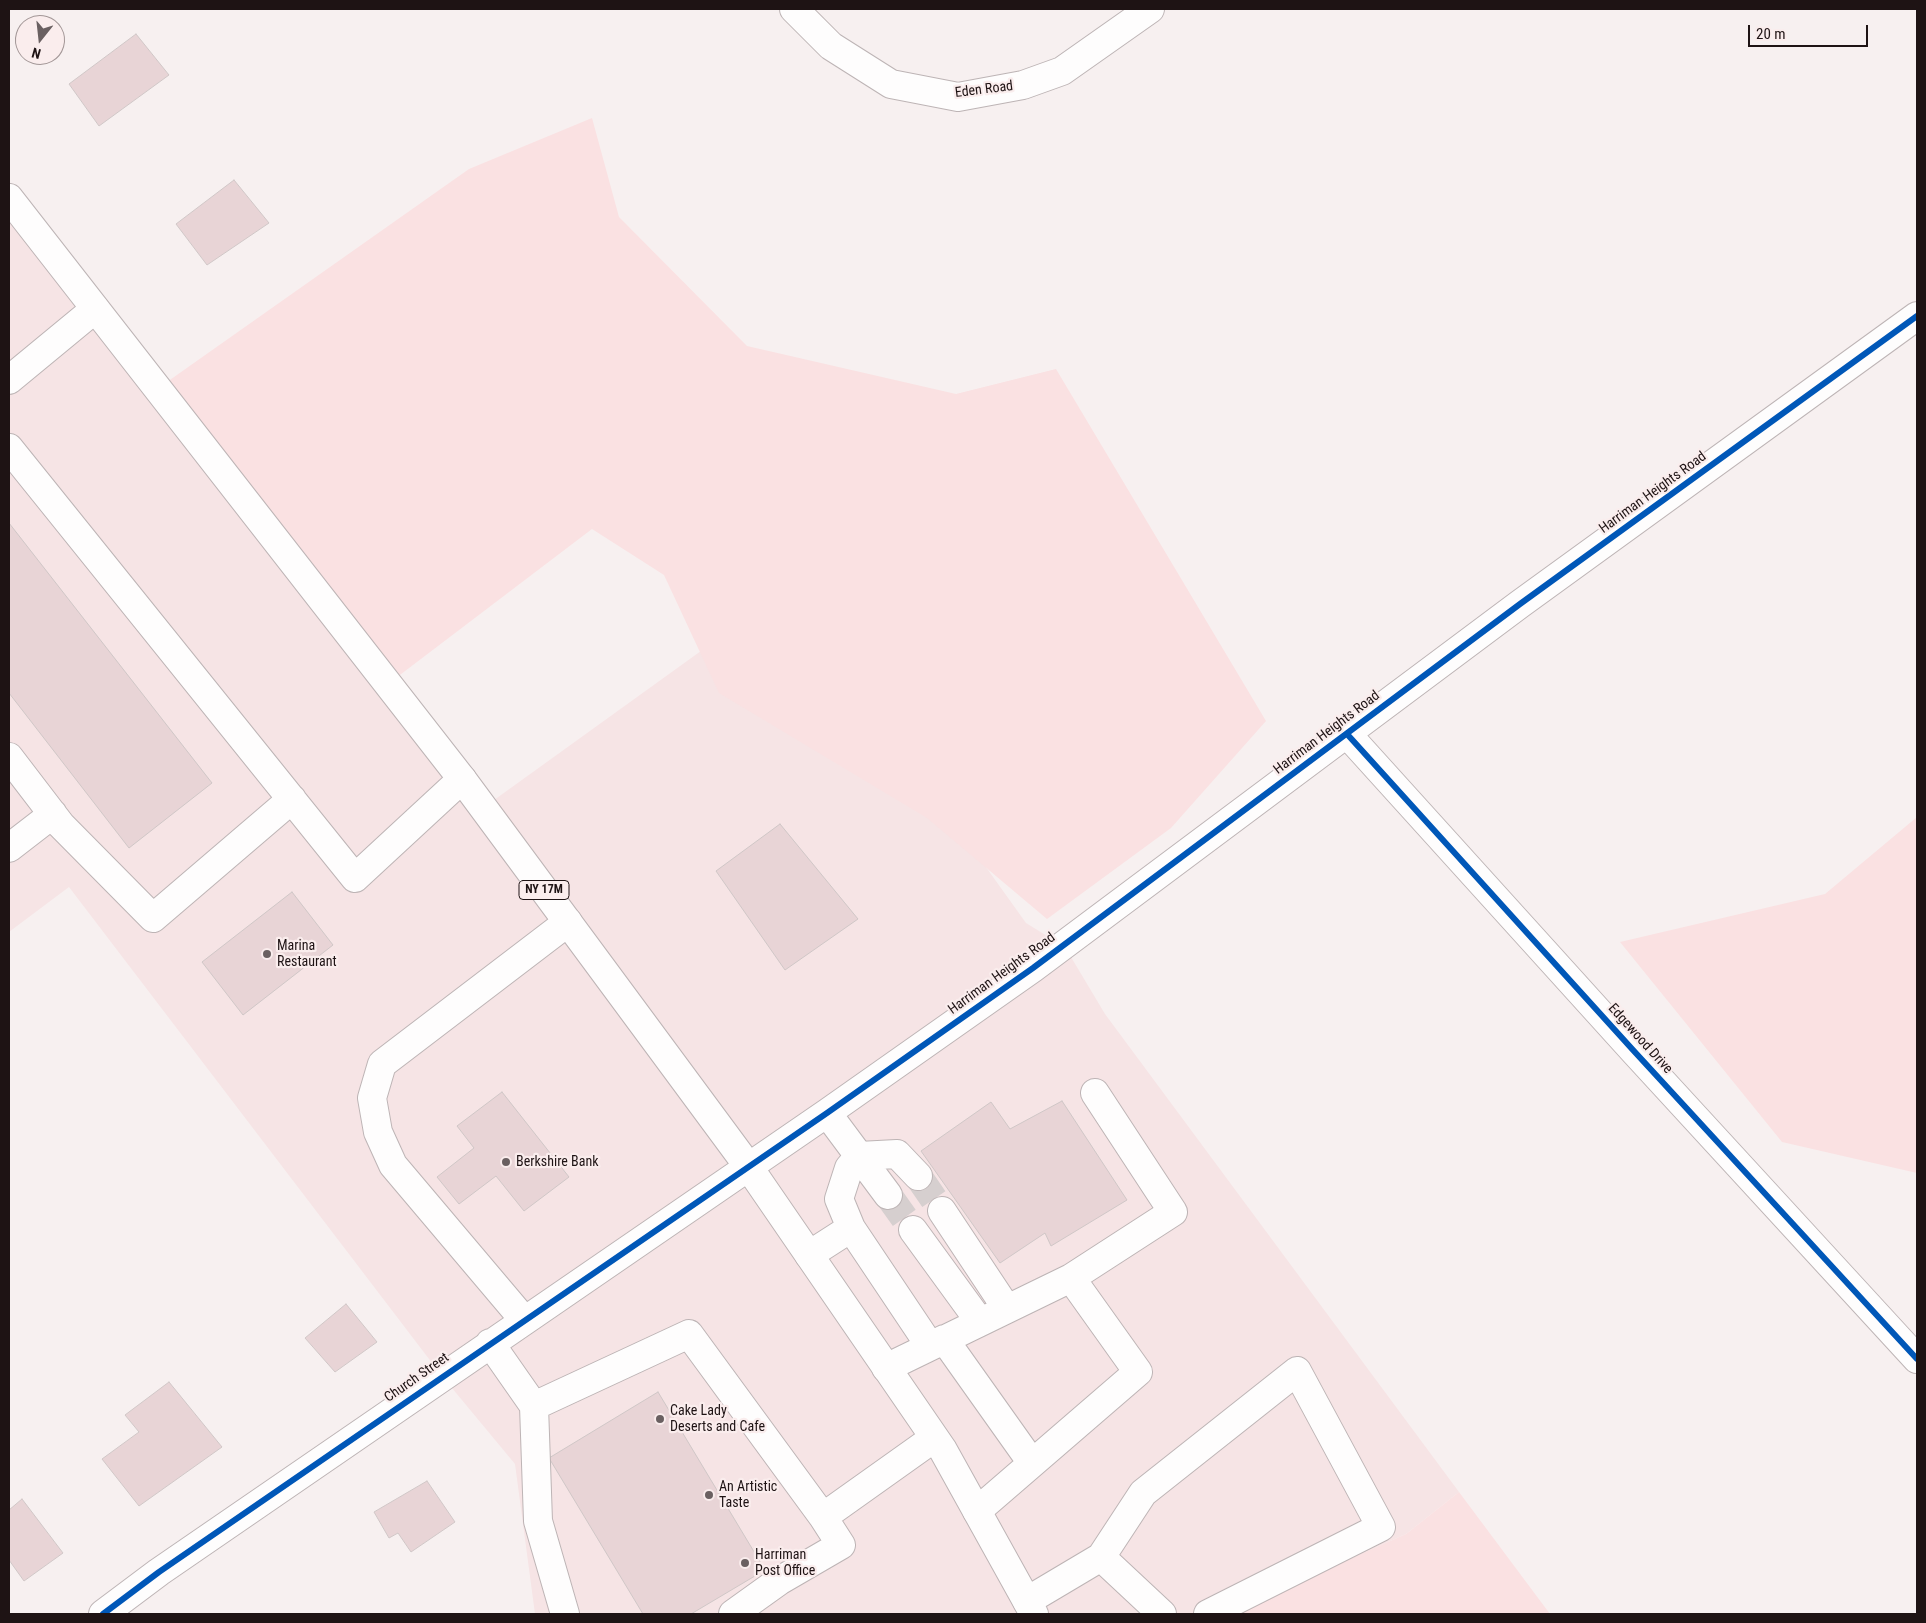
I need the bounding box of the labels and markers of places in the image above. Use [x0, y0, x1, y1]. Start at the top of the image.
place label: Marina Restaurant [277, 938, 337, 970]
marker: Marina Restaurant [261, 948, 273, 960]
place label: Berkshire Bank [516, 1154, 598, 1170]
marker: Berkshire Bank [500, 1156, 512, 1168]
place label: Cake Lady Deserts and Cafe [670, 1403, 765, 1435]
marker: Cake Lady Deserts and Cafe [654, 1413, 666, 1425]
place label: An Artistic Taste [719, 1479, 777, 1511]
marker: An Artistic Taste [703, 1489, 715, 1501]
place label: Harriman Post Office [755, 1547, 815, 1580]
marker: Harriman Post Office [739, 1557, 751, 1569]

